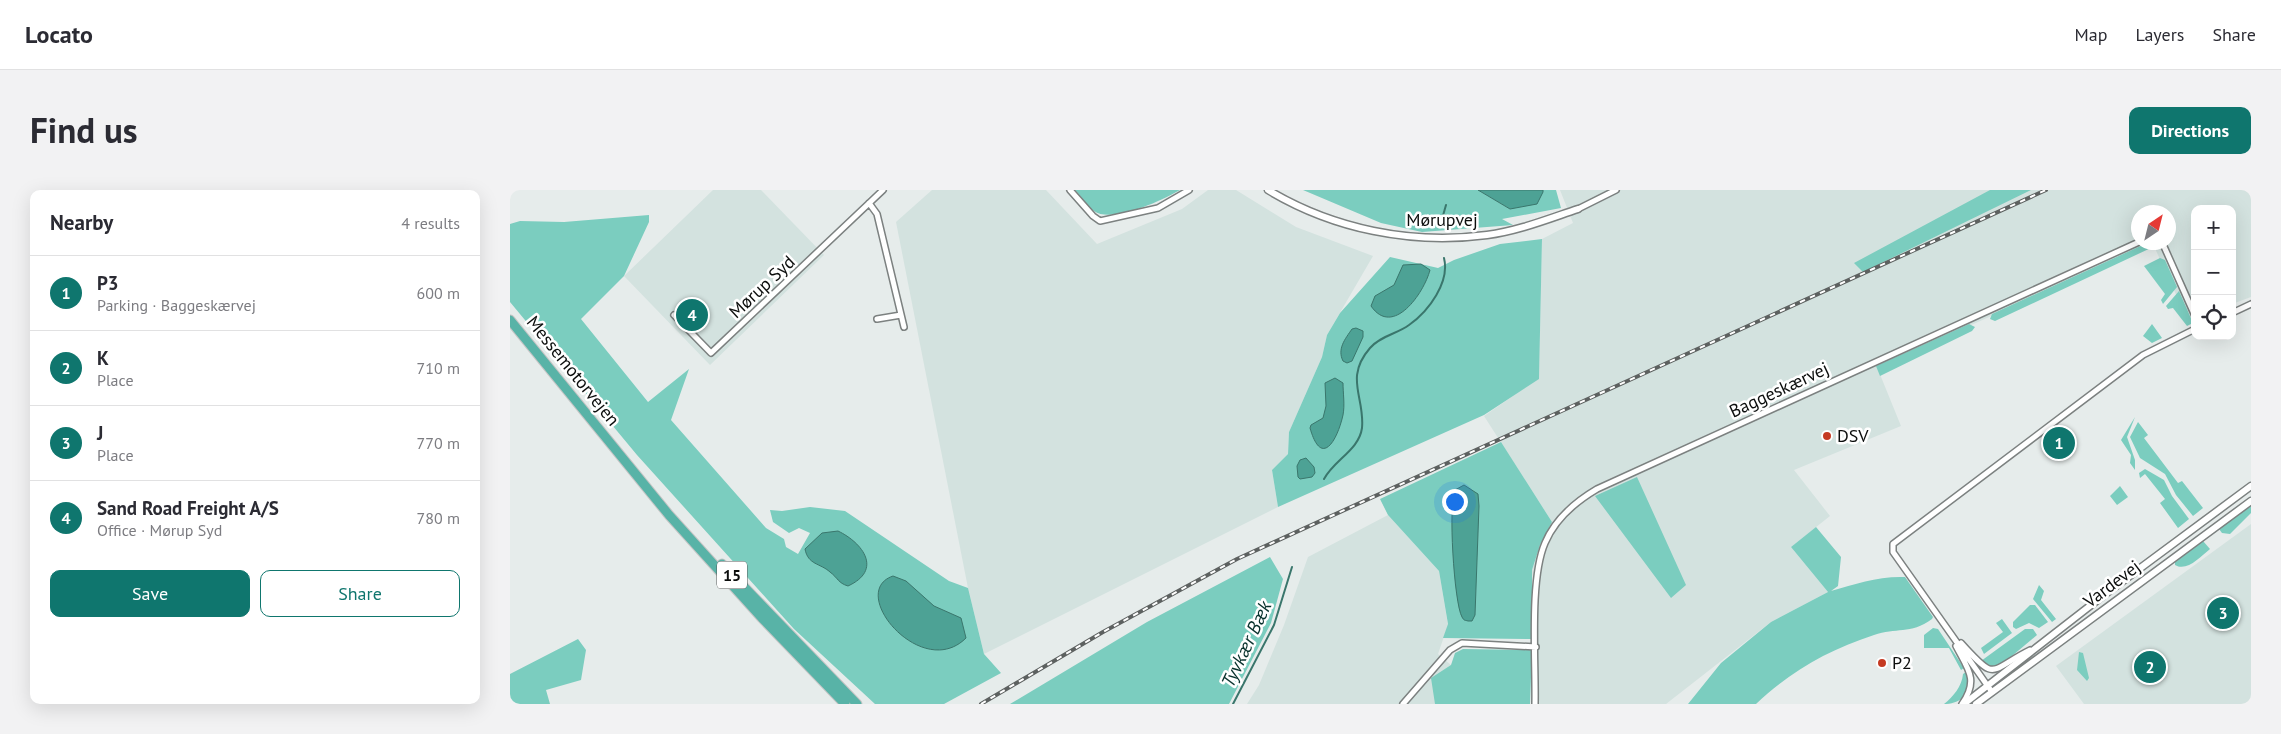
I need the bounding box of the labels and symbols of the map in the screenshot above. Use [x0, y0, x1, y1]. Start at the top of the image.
north arrow [2131, 205, 2176, 250]
street label: Mørupvej [1406, 208, 1478, 231]
street label: Mørup Syd [724, 250, 799, 323]
pin: 4 [676, 296, 708, 334]
street label: Messemotorvejen [522, 311, 625, 430]
street label: Baggeskærvej [1725, 357, 1832, 423]
place label: DSV [1837, 424, 1869, 447]
pin: 1 [2043, 424, 2075, 462]
marker: DSV [1821, 430, 1833, 442]
your location [1442, 489, 1468, 515]
street label: Vardevej [2078, 555, 2145, 613]
road number: 15 [717, 562, 747, 588]
pin: 3 [2207, 594, 2239, 632]
water label: Tyvkær Bæk [1216, 596, 1277, 691]
pin: 2 [2134, 648, 2166, 686]
place label: P2 [1892, 651, 1912, 674]
marker: P2 [1876, 657, 1888, 669]

